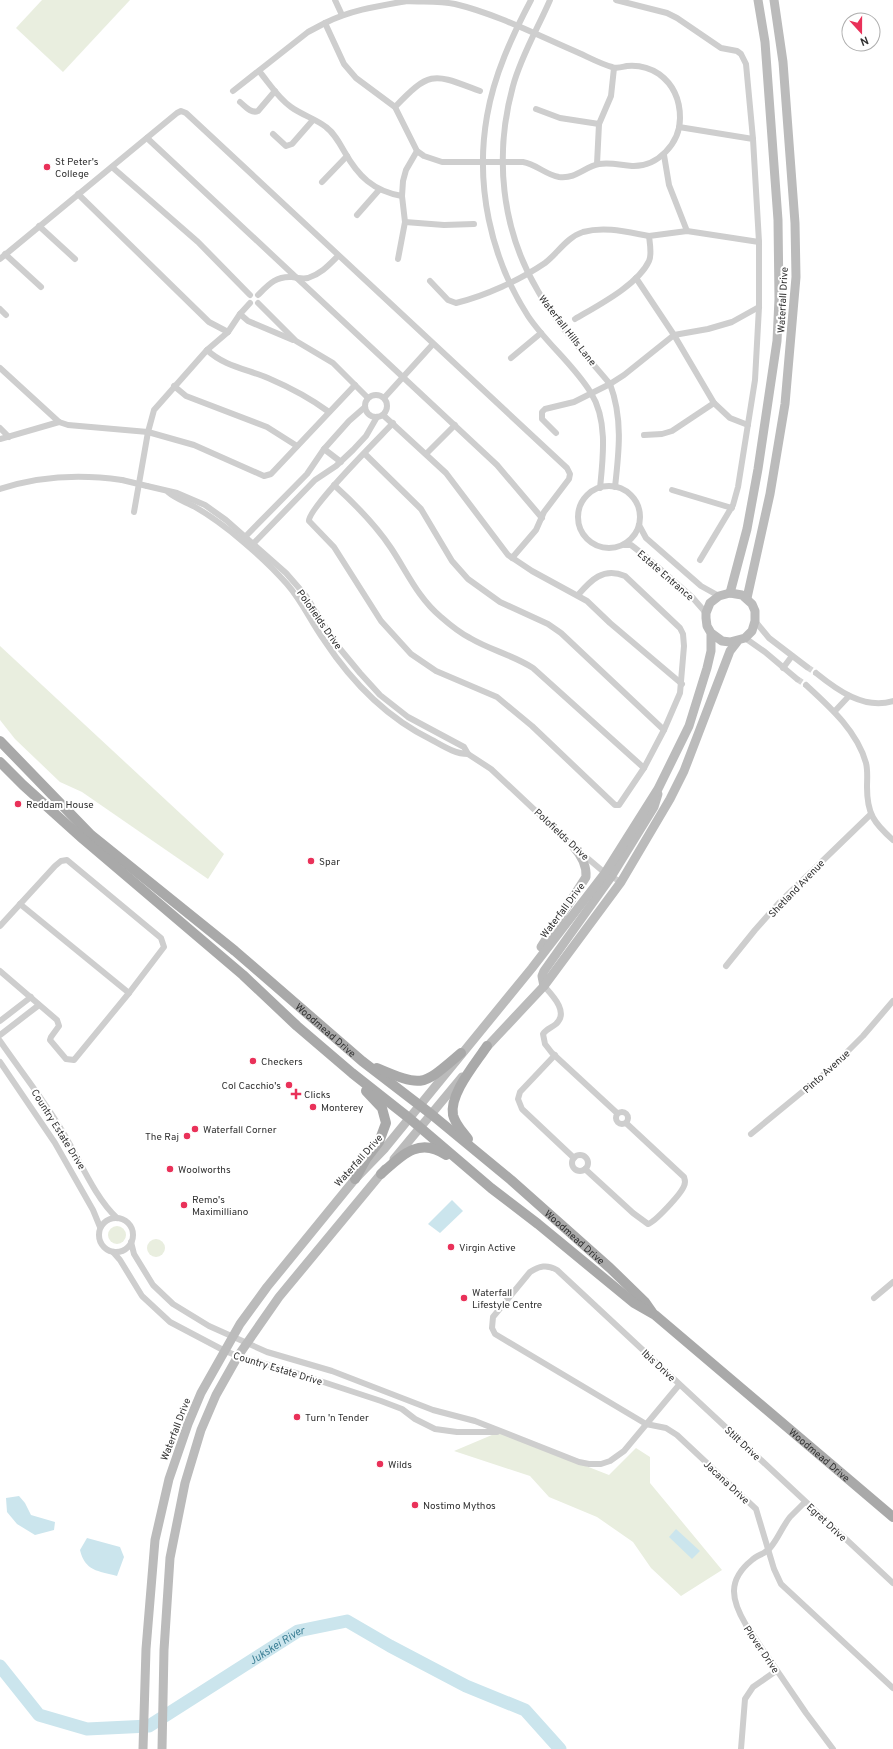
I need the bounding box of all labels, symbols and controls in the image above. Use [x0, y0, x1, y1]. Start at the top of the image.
north arrow [841, 12, 881, 52]
text: N [858, 32, 870, 48]
place label: St Peter's College [55, 156, 99, 181]
marker: St Peter's College [42, 162, 52, 172]
street label: Waterfall Drive [775, 267, 792, 333]
street label: Waterfall Hills Lane [535, 293, 599, 369]
street label: Estate Entrance [634, 548, 696, 604]
street label: Polofields Drive [293, 587, 344, 652]
marker: Reddam House [13, 799, 23, 809]
place label: Reddam House [26, 799, 94, 812]
street label: Polofields Drive [531, 806, 591, 864]
marker: Spar [306, 856, 316, 866]
place label: Spar [319, 856, 340, 869]
street label: Shetland Avenue [766, 857, 828, 921]
street label: Waterfall Drive [538, 881, 588, 941]
street label: Woodmead Drive [292, 1001, 358, 1061]
street label: Pinto Avenue [801, 1048, 853, 1097]
marker: Checkers [248, 1056, 258, 1066]
place label: Checkers [261, 1056, 303, 1069]
place label: Col Cacchio's [221, 1080, 281, 1093]
marker: Col Cacchio's [284, 1080, 294, 1090]
street label: Country Estate Drive [28, 1087, 88, 1172]
marker: Clicks [291, 1089, 301, 1099]
place label: Clicks [304, 1089, 331, 1102]
marker: Monterey [308, 1102, 318, 1112]
place label: Monterey [321, 1102, 363, 1115]
marker: Waterfall Corner [190, 1124, 200, 1134]
place label: Waterfall Corner [203, 1124, 277, 1137]
place label: The Raj [145, 1131, 179, 1144]
marker: The Raj [182, 1131, 192, 1141]
street label: Waterfall Drive [332, 1132, 386, 1190]
marker: Woolworths [165, 1164, 175, 1174]
place label: Woolworths [178, 1164, 231, 1177]
place label: Remo's Maximilliano [192, 1194, 249, 1219]
marker: Remo's Maximilliano [179, 1200, 189, 1210]
street label: Woodmead Drive [541, 1208, 607, 1268]
marker: Virgin Active [446, 1242, 456, 1252]
place label: Virgin Active [459, 1242, 516, 1255]
place label: Waterfall Lifestyle Centre [472, 1287, 542, 1312]
marker: Waterfall Lifestyle Centre [459, 1293, 469, 1303]
street label: Ibis Drive [638, 1347, 678, 1385]
street label: Country Estate Drive [231, 1350, 324, 1389]
street label: Waterfall Drive [158, 1396, 194, 1463]
marker: Turn 'n Tender [292, 1412, 302, 1422]
place label: Turn 'n Tender [305, 1412, 369, 1425]
street label: Stilt Drive [721, 1424, 763, 1464]
street label: Woodmead Drive [785, 1426, 852, 1486]
marker: Wilds [375, 1459, 385, 1469]
place label: Wilds [388, 1459, 412, 1472]
street label: Jacana Drive [700, 1459, 752, 1508]
marker: Nostimo Mythos [410, 1500, 420, 1510]
place label: Nostimo Mythos [423, 1500, 496, 1513]
street label: Egret Drive [803, 1501, 849, 1545]
street label: Plover Drive [740, 1623, 782, 1676]
water label: Jukskei River [247, 1624, 306, 1668]

